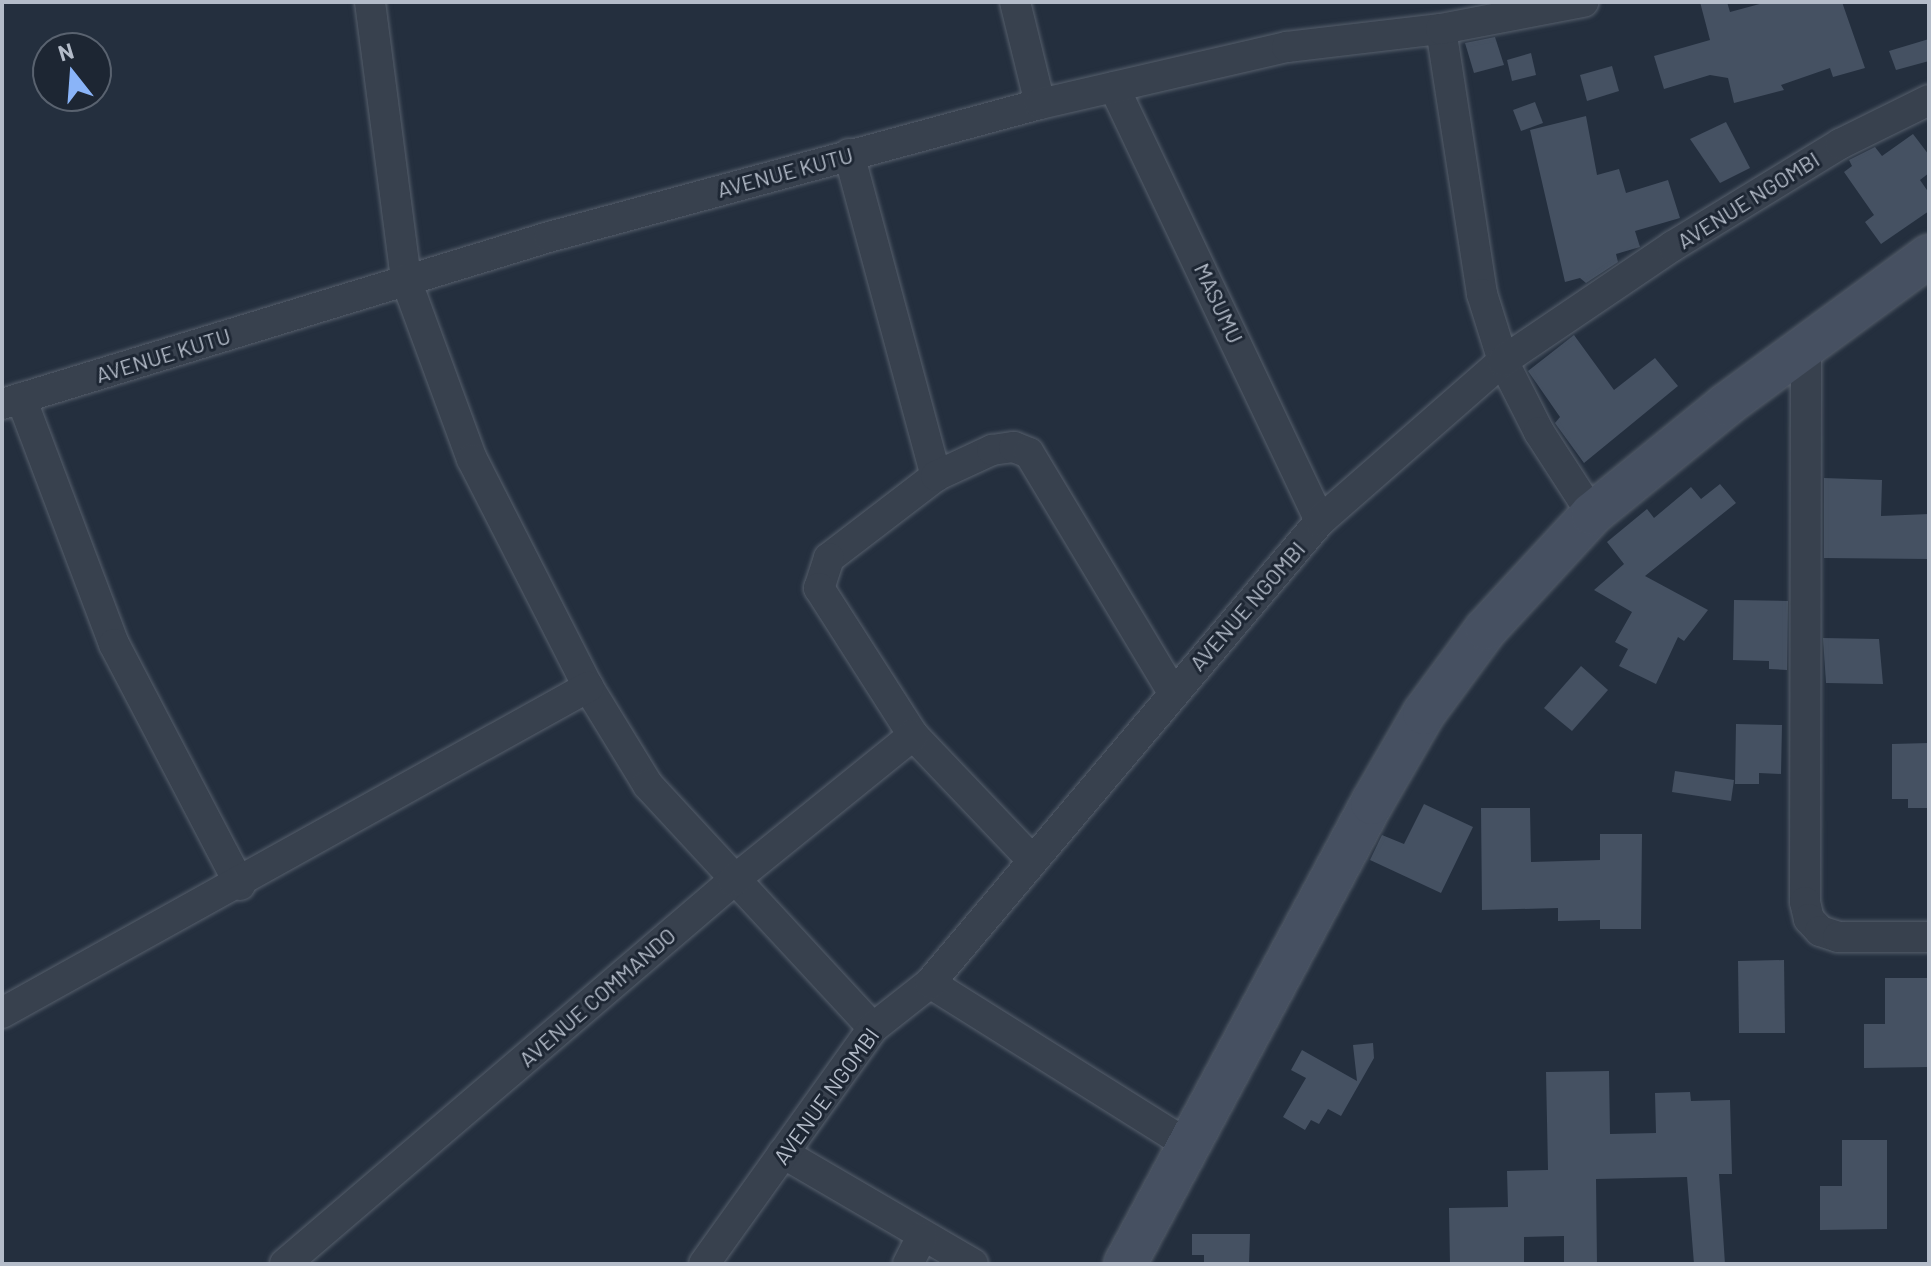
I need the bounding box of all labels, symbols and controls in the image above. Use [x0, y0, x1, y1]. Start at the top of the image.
north arrow [32, 32, 112, 112]
text: N [55, 36, 76, 66]
street label: AVENUE KUTU [714, 141, 856, 203]
street label: AVENUE NGOMBI [1672, 146, 1824, 254]
street label: MASUMU [1189, 259, 1249, 347]
street label: AVENUE KUTU [92, 322, 234, 388]
street label: AVENUE NGOMBI [1184, 536, 1310, 676]
street label: AVENUE COMMANDO [513, 922, 681, 1072]
street label: AVENUE NGOMBI [768, 1023, 884, 1169]

